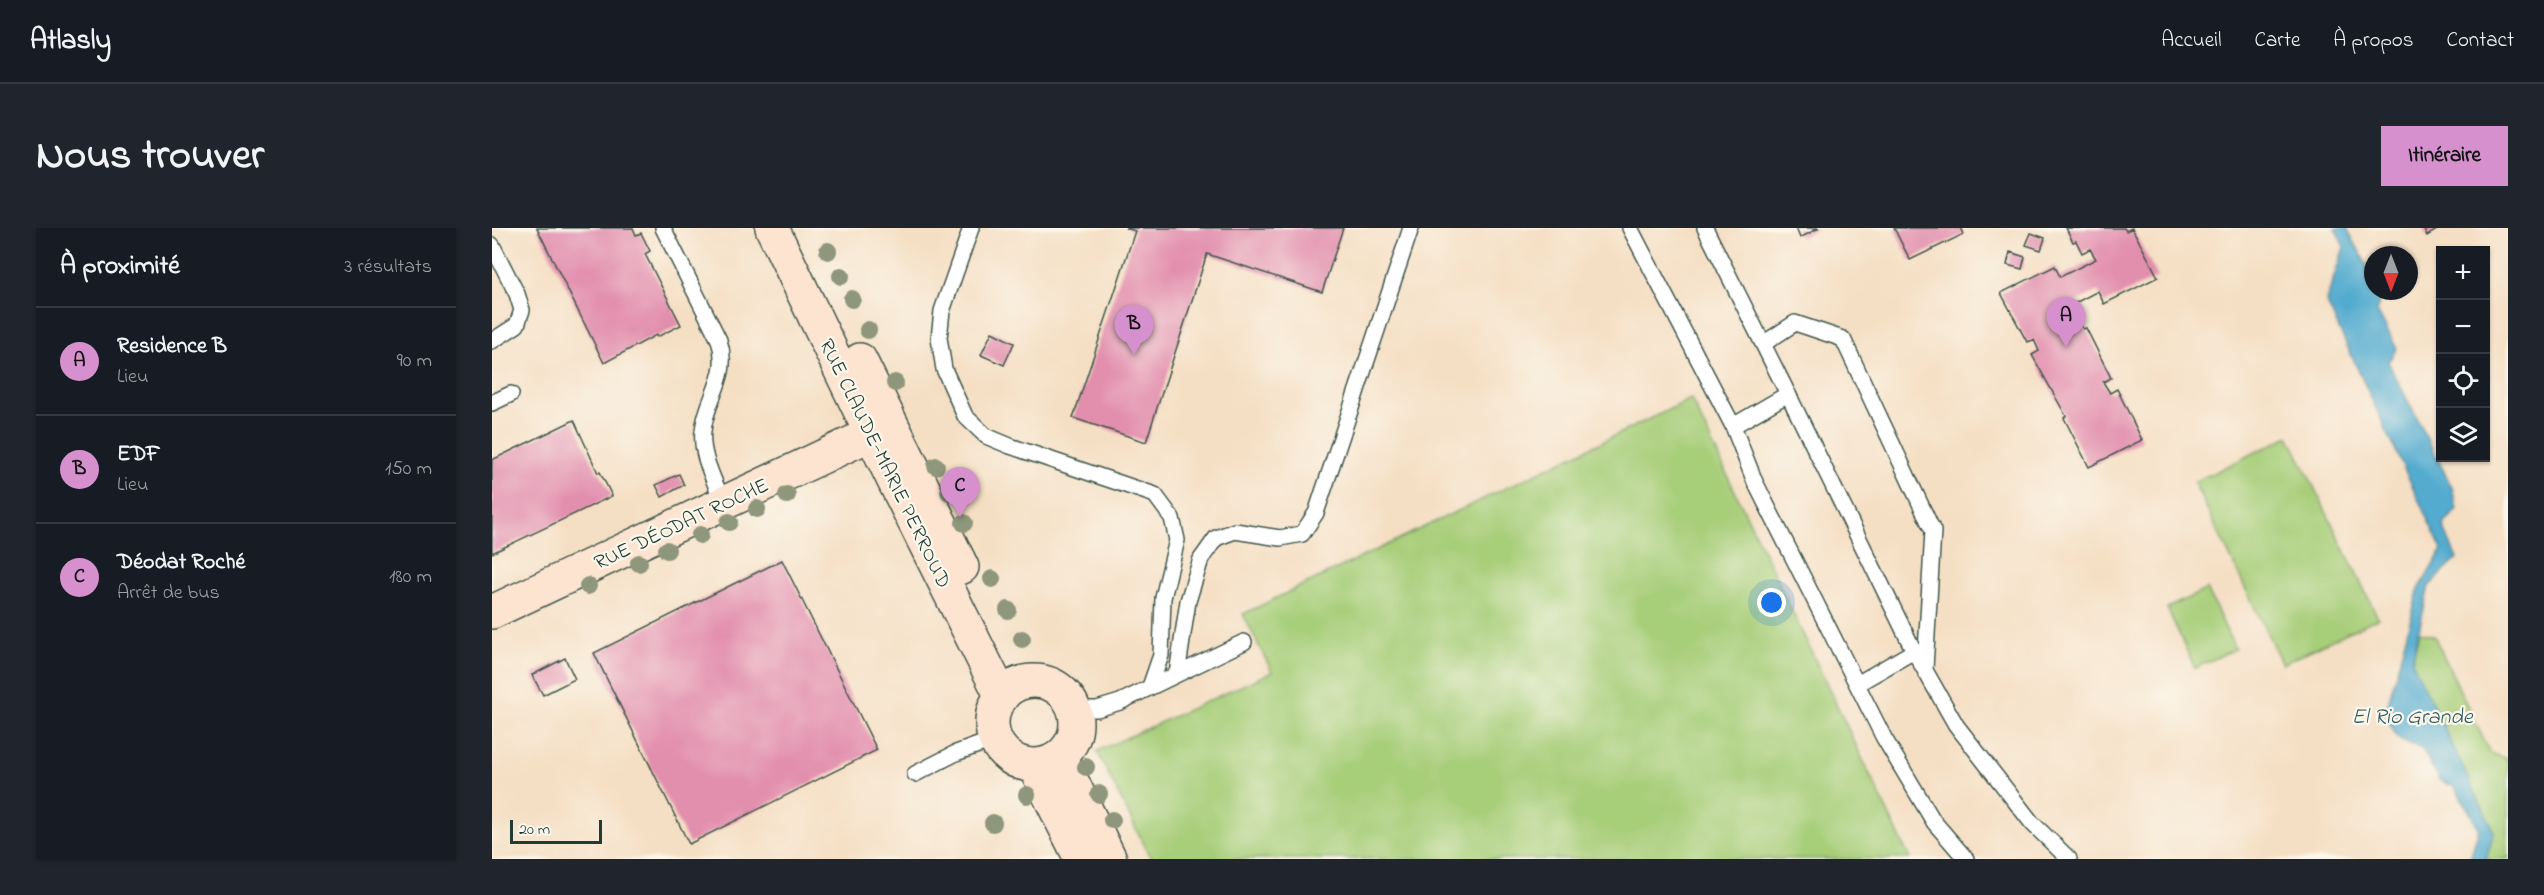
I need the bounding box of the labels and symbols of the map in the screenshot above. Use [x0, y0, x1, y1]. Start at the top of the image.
north arrow [2364, 246, 2418, 300]
pin: A [2046, 298, 2086, 347]
pin: B [1114, 306, 1154, 355]
street label: RUE CLAUDE-MARIE PERROUD [811, 334, 958, 594]
pin: C [940, 468, 980, 517]
street label: RUE DÉODAT ROCHE [590, 471, 774, 578]
your location [1757, 588, 1786, 617]
water label: El Rio Grande [2351, 702, 2474, 734]
scale bar [510, 817, 602, 844]

